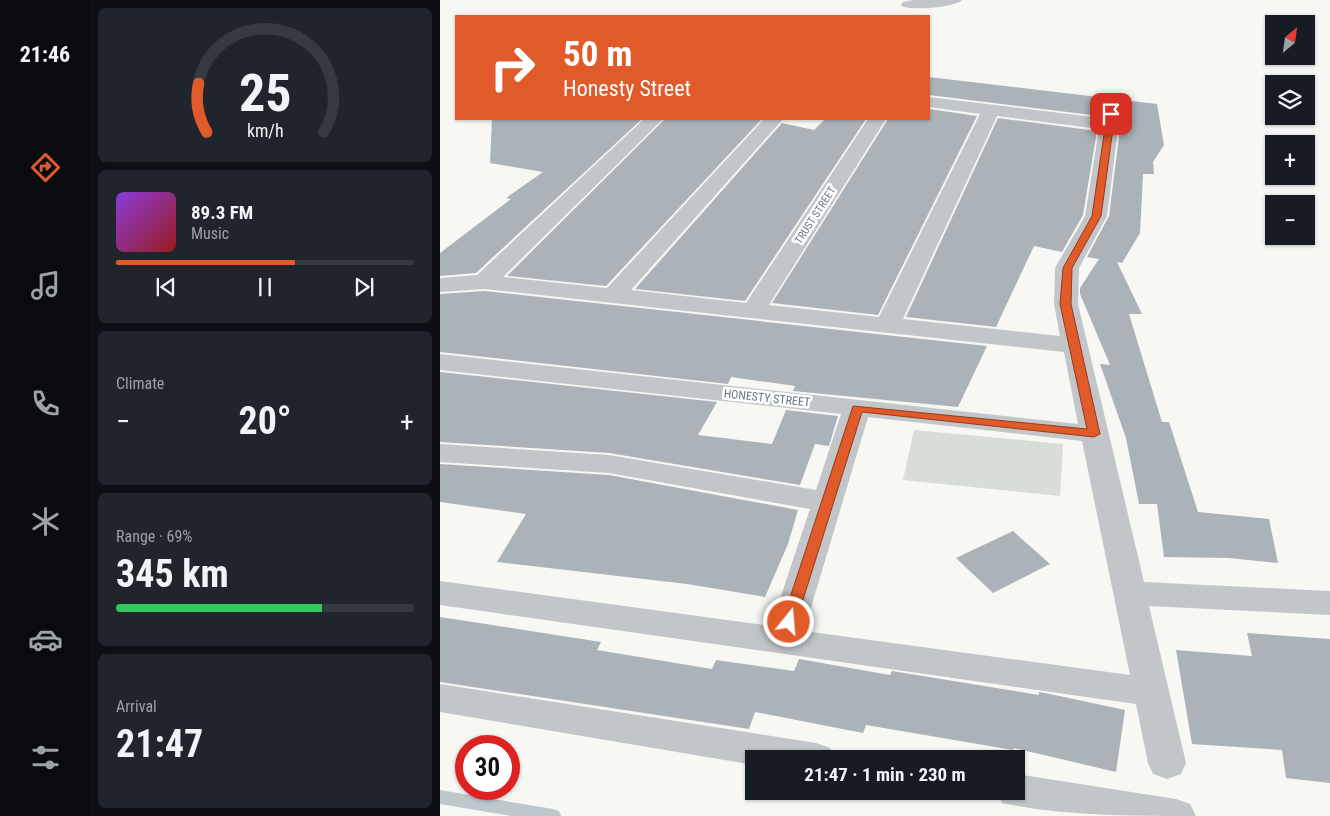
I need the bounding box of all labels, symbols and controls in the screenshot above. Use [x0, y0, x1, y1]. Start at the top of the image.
north arrow [1265, 15, 1315, 65]
map controls [1265, 15, 1315, 245]
text: 50 m [563, 34, 632, 75]
icon: right [480, 35, 545, 100]
text: 21:46 [20, 42, 70, 67]
text: 25 [239, 63, 291, 124]
button: layers [1265, 75, 1315, 125]
text: Honesty Street [563, 76, 691, 101]
pin [1090, 93, 1132, 135]
icon: arrive [1097, 100, 1125, 128]
text: km/h [247, 120, 283, 141]
button: + [1265, 135, 1315, 185]
icon: directions [28, 150, 63, 185]
street label: TRUST STREET [792, 184, 839, 246]
button: − [1265, 195, 1315, 245]
text: 89.3 FM [191, 201, 253, 224]
text: Music [191, 224, 229, 243]
icon: music [28, 268, 63, 303]
icon: previous [152, 273, 180, 301]
icon: pause [251, 273, 279, 301]
icon: next [350, 273, 378, 301]
text: Climate [116, 374, 164, 393]
icon: phone [28, 386, 63, 421]
street label: HONESTY STREET [723, 387, 811, 409]
text: 20° [238, 399, 292, 443]
text: − [116, 405, 130, 438]
text: + [400, 405, 414, 438]
icon: climate [28, 504, 63, 539]
text: Range · 69% [116, 527, 192, 546]
text: 345 km [116, 552, 229, 596]
position arrow [762, 595, 814, 647]
icon: car [28, 622, 63, 657]
text: Arrival [116, 697, 157, 716]
text: 21:47 [116, 722, 203, 766]
speed limit sign: 30 [455, 735, 520, 800]
icon: filters [28, 740, 63, 775]
text: 21:47 · 1 min · 230 m [804, 763, 966, 786]

